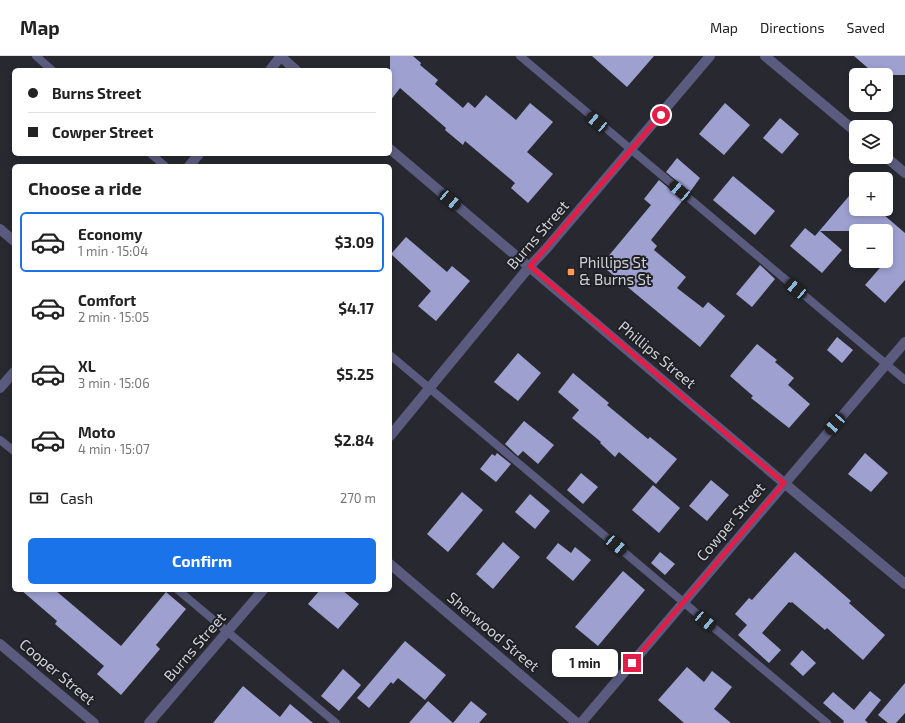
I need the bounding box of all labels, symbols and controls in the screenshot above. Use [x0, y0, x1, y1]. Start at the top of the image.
text: Map [20, 16, 60, 39]
text: Map [710, 19, 738, 36]
text: Directions [760, 19, 825, 36]
text: Saved [847, 19, 885, 36]
map controls [849, 68, 893, 268]
button: locate [849, 68, 893, 112]
text: Burns Street [52, 84, 141, 102]
route start [652, 106, 670, 124]
car [584, 110, 610, 134]
button: layers [849, 120, 893, 164]
text: Cowper Street [52, 123, 153, 141]
button: + [849, 172, 893, 216]
text: Choose a ride [28, 177, 142, 199]
car [667, 179, 693, 203]
car [437, 188, 463, 212]
street label: Burns Street [502, 196, 572, 272]
icon: car [30, 224, 66, 260]
button: − [849, 224, 893, 268]
text: Economy [78, 225, 143, 243]
text: $3.09 [335, 233, 374, 251]
text: 1 min · 15:04 [78, 243, 148, 259]
place label: Phillips St & Burns St [579, 253, 652, 288]
marker: Phillips St & Burns St [566, 267, 576, 277]
car [783, 277, 809, 301]
icon: car [30, 290, 66, 326]
text: Comfort [78, 291, 136, 309]
text: $4.17 [338, 299, 374, 317]
text: 2 min · 15:05 [78, 309, 149, 325]
street label: Phillips Street [615, 317, 700, 392]
icon: car [30, 356, 66, 392]
text: XL [78, 357, 96, 375]
text: $5.25 [336, 365, 374, 383]
text: 3 min · 15:06 [78, 375, 150, 391]
car [823, 411, 847, 437]
icon: car [30, 422, 66, 458]
text: Moto [78, 423, 116, 441]
text: $2.84 [334, 431, 374, 449]
text: 4 min · 15:07 [78, 441, 150, 457]
street label: Cowper Street [692, 478, 768, 564]
icon: cash [28, 487, 50, 509]
text: Cash [60, 489, 93, 507]
text: 270 m [340, 490, 376, 506]
car [603, 533, 629, 557]
button: Confirm [28, 538, 376, 584]
street label: Sherwood Street [444, 588, 543, 675]
street label: Burns Street [159, 608, 229, 684]
car [692, 609, 718, 633]
street label: Cooper Street [16, 634, 99, 708]
callout: 1 min [552, 649, 618, 677]
route end [623, 654, 641, 672]
text: 1 min [569, 655, 601, 671]

